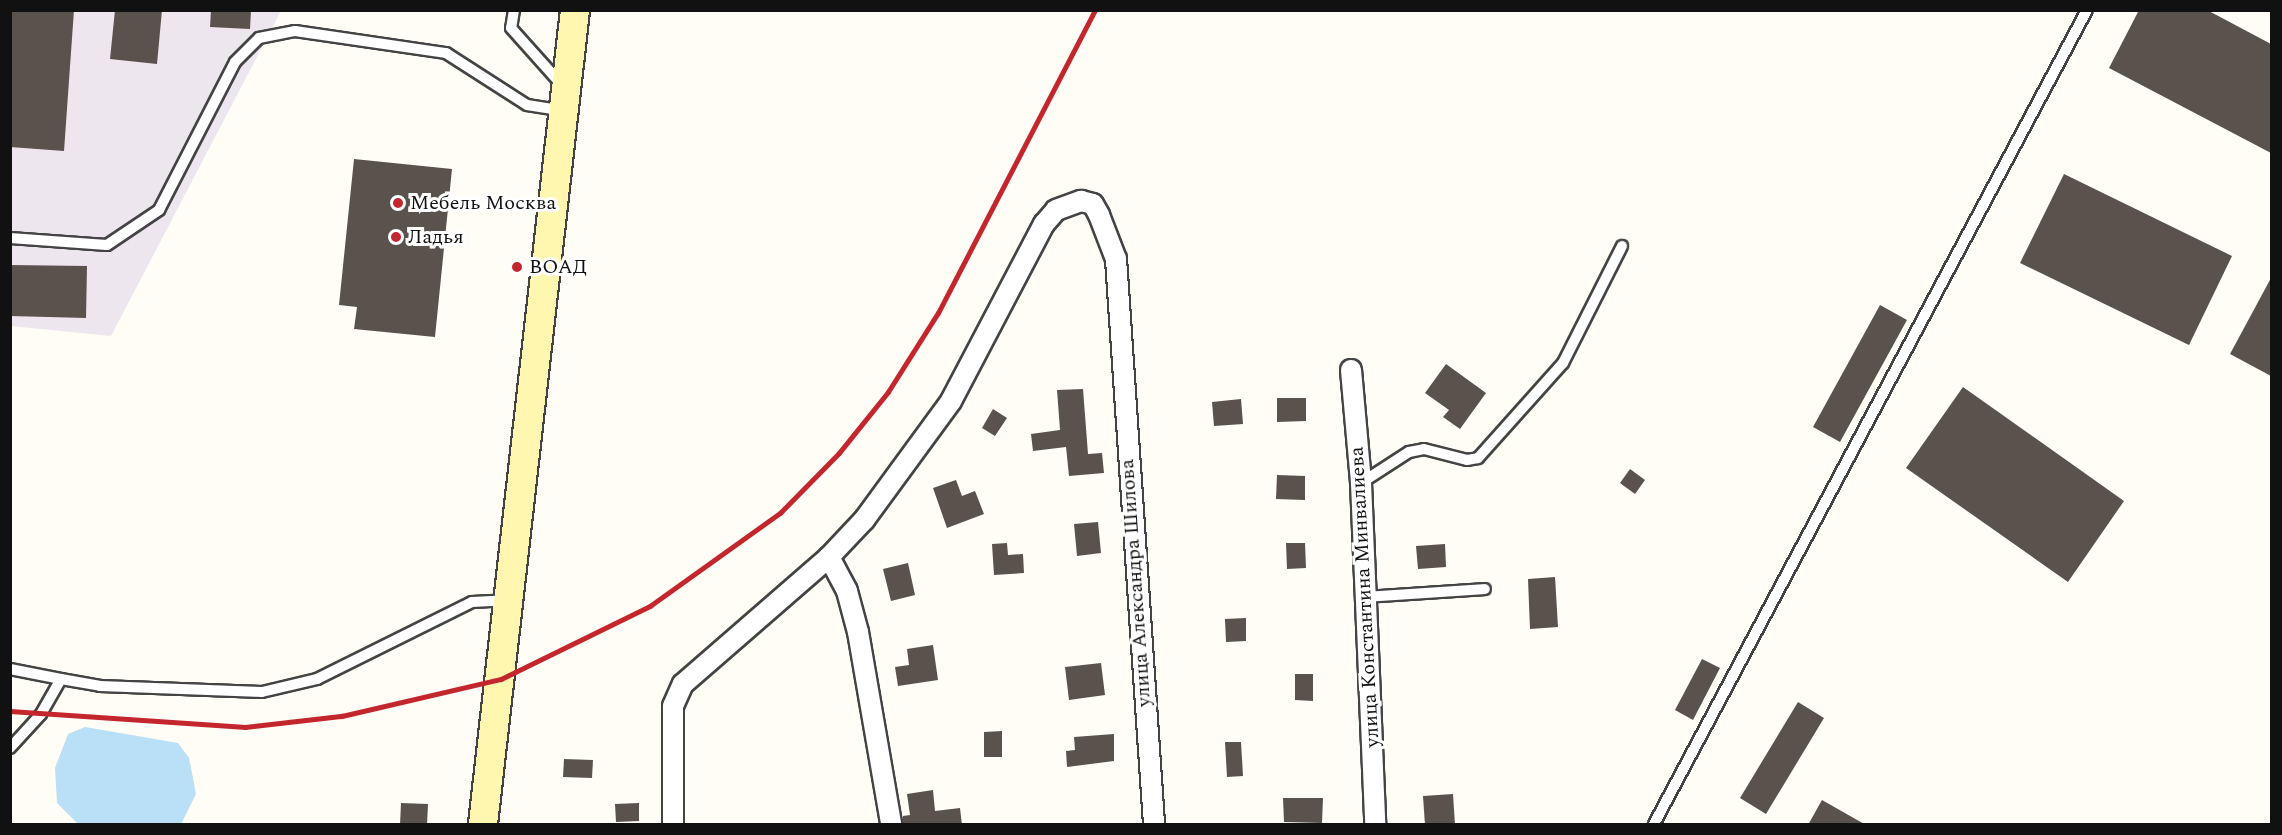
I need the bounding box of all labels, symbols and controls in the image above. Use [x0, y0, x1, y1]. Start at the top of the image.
place label: Мебель Москва [410, 191, 556, 215]
marker: Мебель Москва [391, 196, 405, 210]
place label: Ладья [408, 225, 464, 249]
marker: Ладья [389, 230, 403, 244]
place label: ВОАД [529, 255, 587, 279]
marker: ВОАД [510, 260, 524, 274]
street label: улица Константина Минвалиева [1345, 446, 1385, 748]
street label: улица Александра Шилова [1115, 458, 1157, 708]

